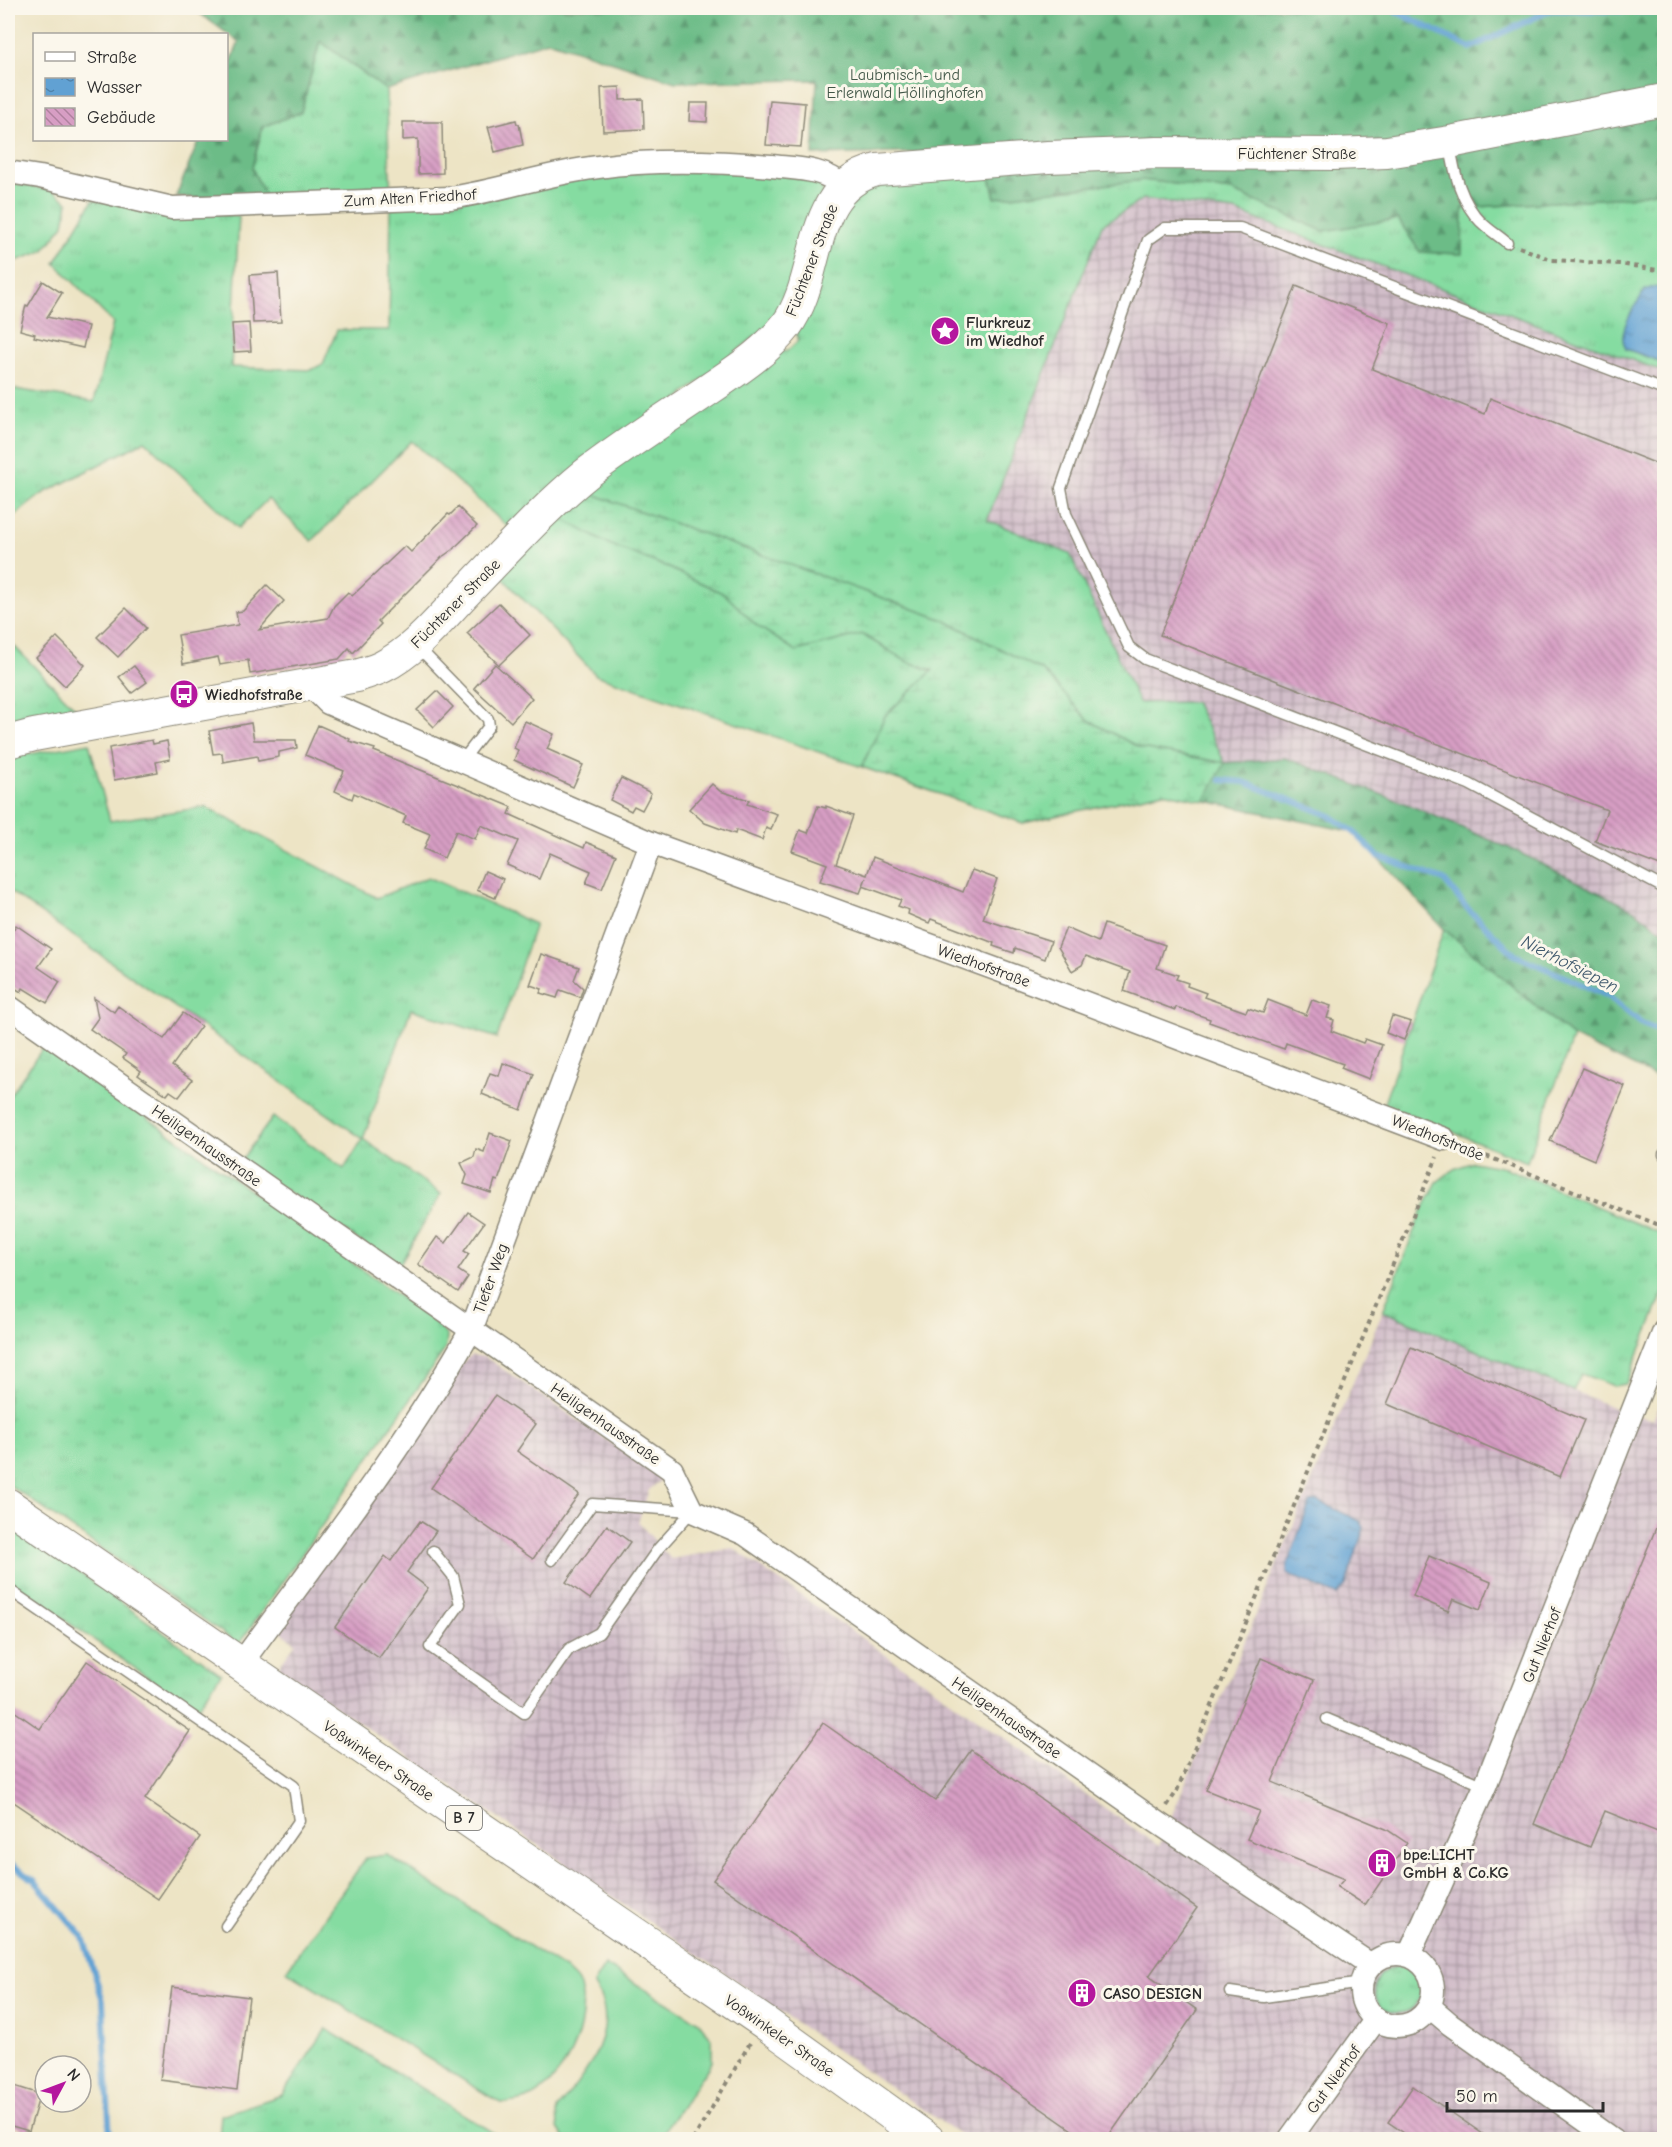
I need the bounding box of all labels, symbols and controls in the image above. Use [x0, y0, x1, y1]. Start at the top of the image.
legend [33, 33, 228, 141]
text: Straße [87, 47, 137, 68]
park label: Laubmisch- und Erlenwald Höllinghofen [826, 66, 984, 102]
text: Wasser [87, 77, 143, 98]
text: Gebäude [87, 107, 156, 128]
street label: Füchtener Straße [1238, 145, 1356, 163]
street label: Zum Alten Friedhof [344, 185, 478, 210]
street label: Füchtener Straße [782, 202, 842, 319]
place label: Flurkreuz im Wiedhof [966, 314, 1045, 350]
place icon: Flurkreuz im Wiedhof [929, 315, 961, 347]
street label: Füchtener Straße [407, 555, 504, 652]
bus stop icon: Wiedhofstraße [168, 678, 200, 710]
place label: Wiedhofstraße [205, 686, 303, 704]
water label: Nierhofsiepen [1518, 931, 1622, 998]
street label: Wiedhofstraße [935, 941, 1033, 991]
street label: Heiligenhausstraße [148, 1101, 265, 1190]
street label: Wiedhofstraße [1389, 1111, 1486, 1165]
street label: Tiefer Weg [470, 1241, 512, 1316]
street label: Heiligenhausstraße [547, 1379, 664, 1468]
street label: Gut Nierhof [1519, 1604, 1566, 1686]
street label: Heiligenhausstraße [948, 1673, 1065, 1762]
street label: Voßwinkeler Straße [320, 1717, 437, 1804]
road number: B 7 [446, 1806, 482, 1830]
place label: bpe:LICHT GmbH & Co.KG [1403, 1846, 1509, 1882]
building icon: bpe:LICHT GmbH & Co.KG [1366, 1847, 1398, 1879]
building icon: CASO DESIGN [1066, 1977, 1098, 2009]
place label: CASO DESIGN [1103, 1985, 1202, 2003]
street label: Voßwinkeler Straße [721, 1991, 838, 2080]
street label: Gut Nierhof [1303, 2041, 1365, 2117]
north arrow [33, 2054, 93, 2114]
text: N [63, 2065, 84, 2085]
scale bar [1447, 2075, 1603, 2113]
text: 50 m [1456, 2086, 1498, 2107]

